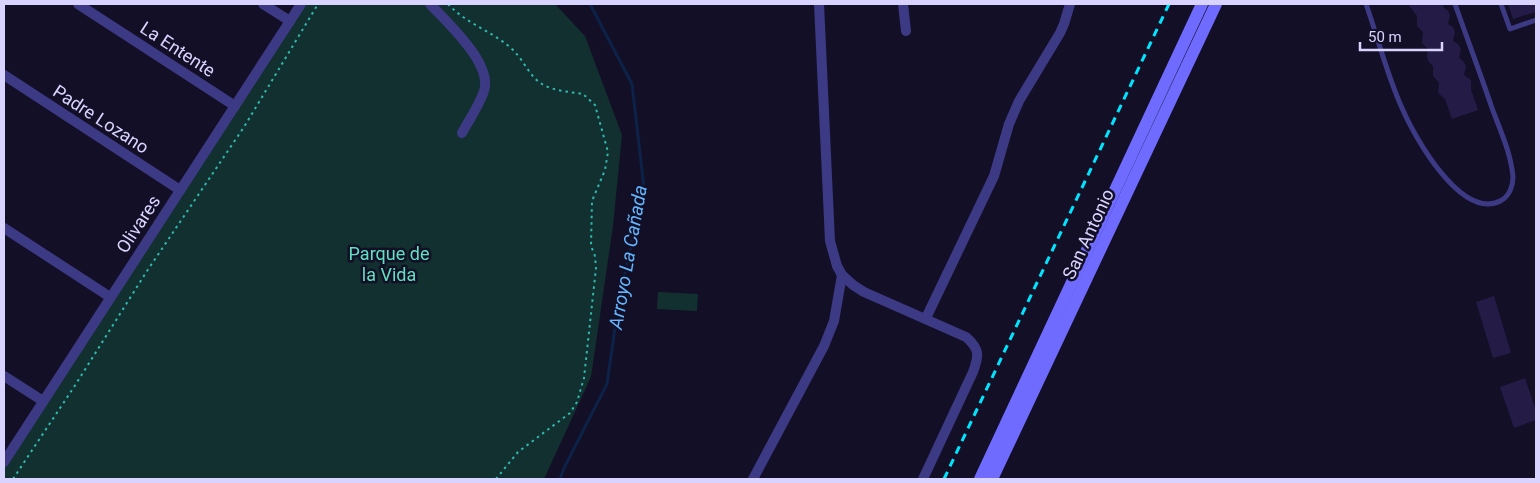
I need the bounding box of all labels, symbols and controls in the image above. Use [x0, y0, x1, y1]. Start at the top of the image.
street label: La Entente [137, 17, 219, 81]
scale bar [1360, 20, 1442, 52]
text: 50 m [1368, 28, 1402, 46]
street label: Padre Lozano [49, 80, 153, 158]
water label: Arroyo La Cañada [604, 183, 652, 332]
street label: San Antonio [1058, 186, 1118, 282]
street label: Olivares [112, 191, 164, 257]
park label: Parque de la Vida [349, 243, 429, 285]

